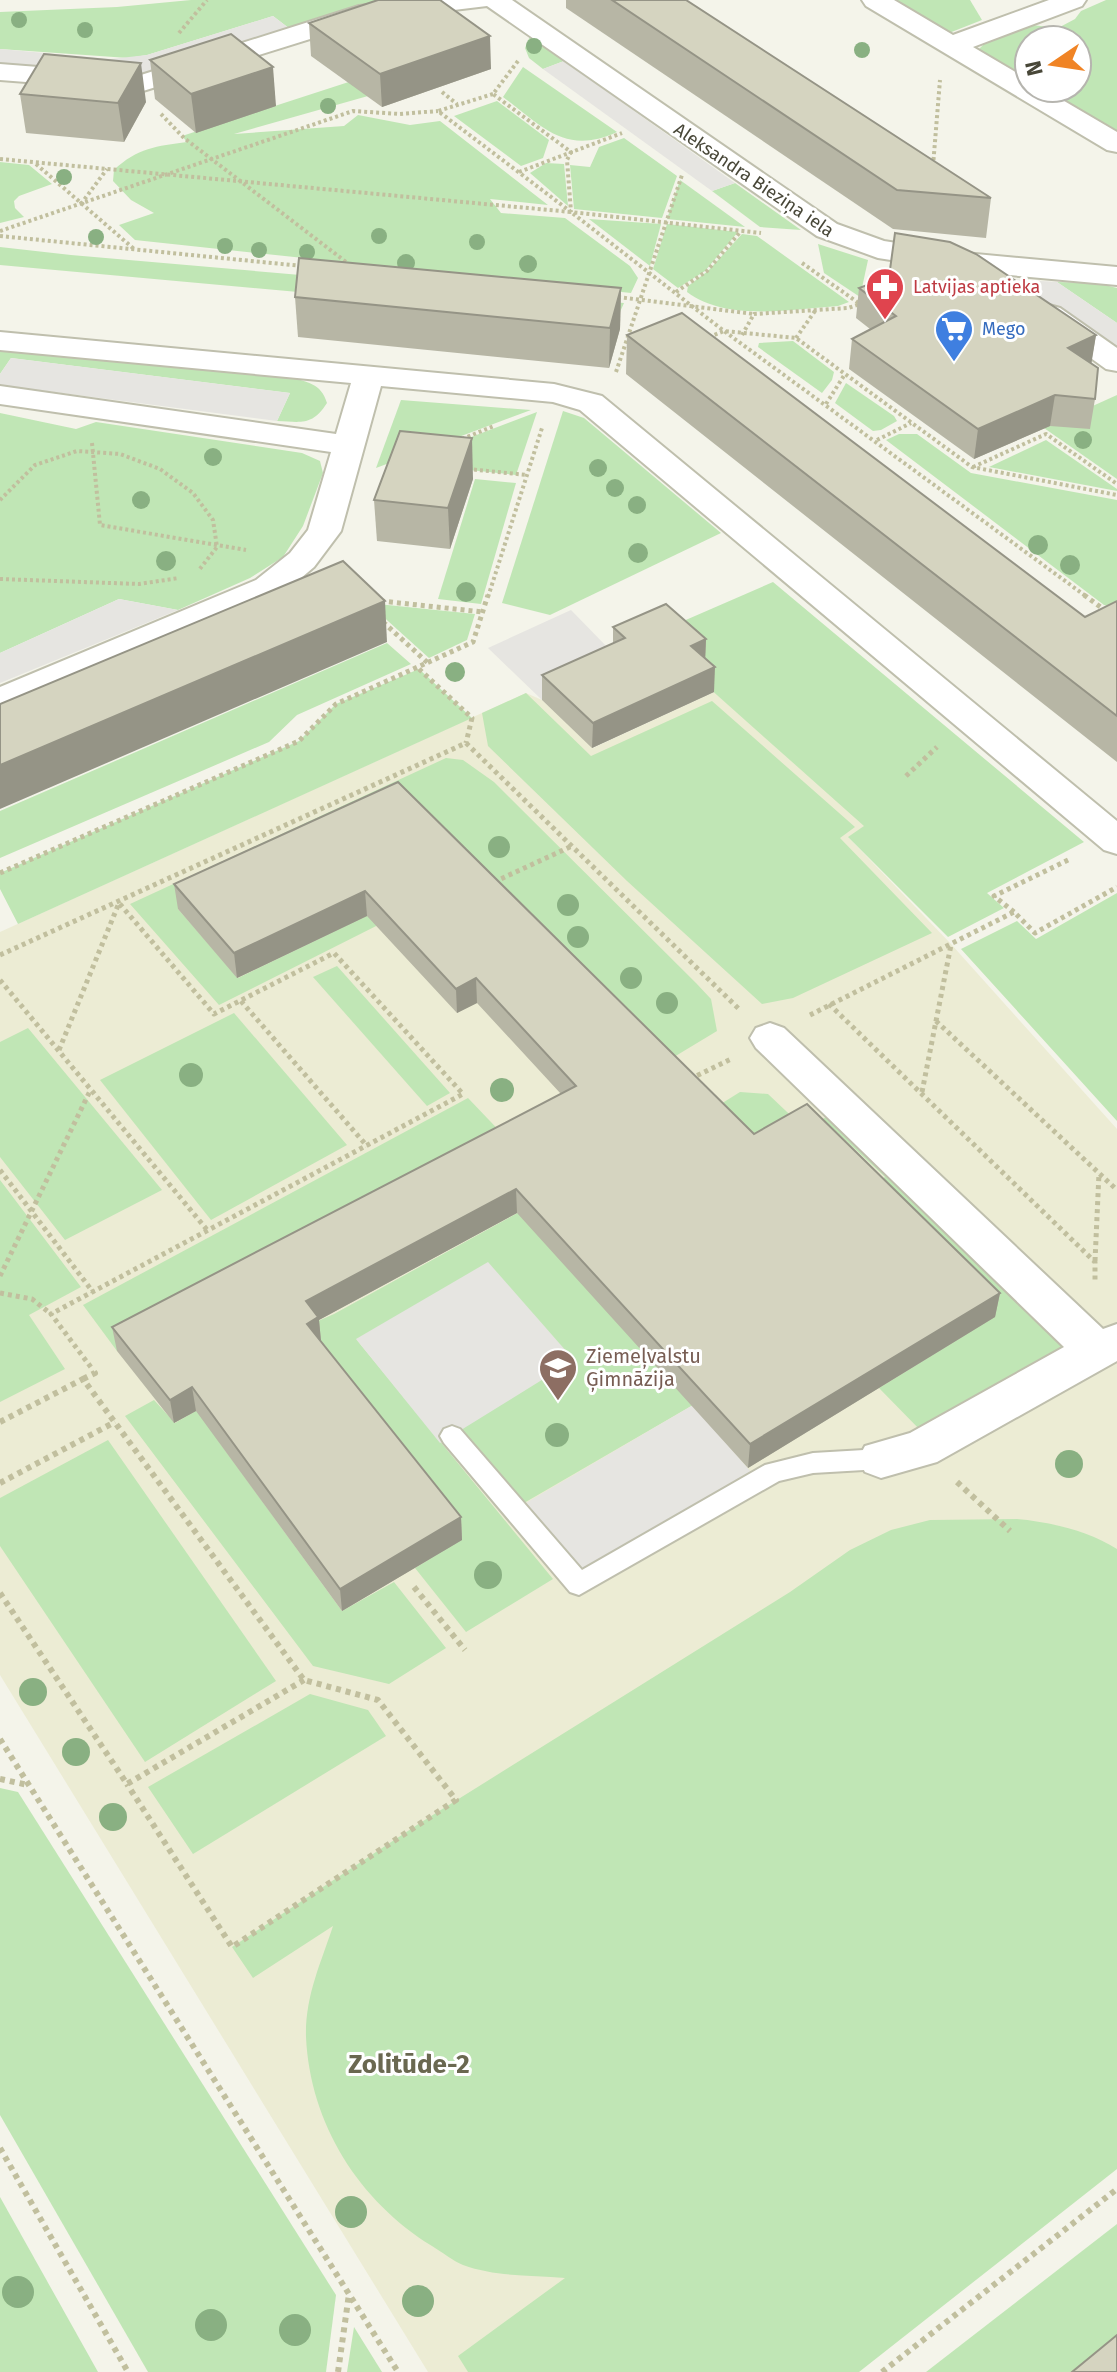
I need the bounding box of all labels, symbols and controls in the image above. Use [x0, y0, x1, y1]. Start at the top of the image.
north arrow [1013, 24, 1093, 104]
text: N [1019, 58, 1049, 79]
street label: Aleksandra Bieziņa iela [669, 118, 838, 243]
pharmacy icon: Latvijas aptieka [864, 266, 906, 321]
place label: Latvijas aptieka [913, 276, 1040, 298]
supermarket icon: Mego [933, 308, 975, 363]
place label: Mego [982, 318, 1025, 340]
place label: Ziemeļvalstu Ģimnāzija [586, 1344, 701, 1392]
school or university icon: Ziemeļvalstu Ģimnāzija [537, 1347, 579, 1402]
district label: Zolitūde-2 [348, 2049, 470, 2080]

